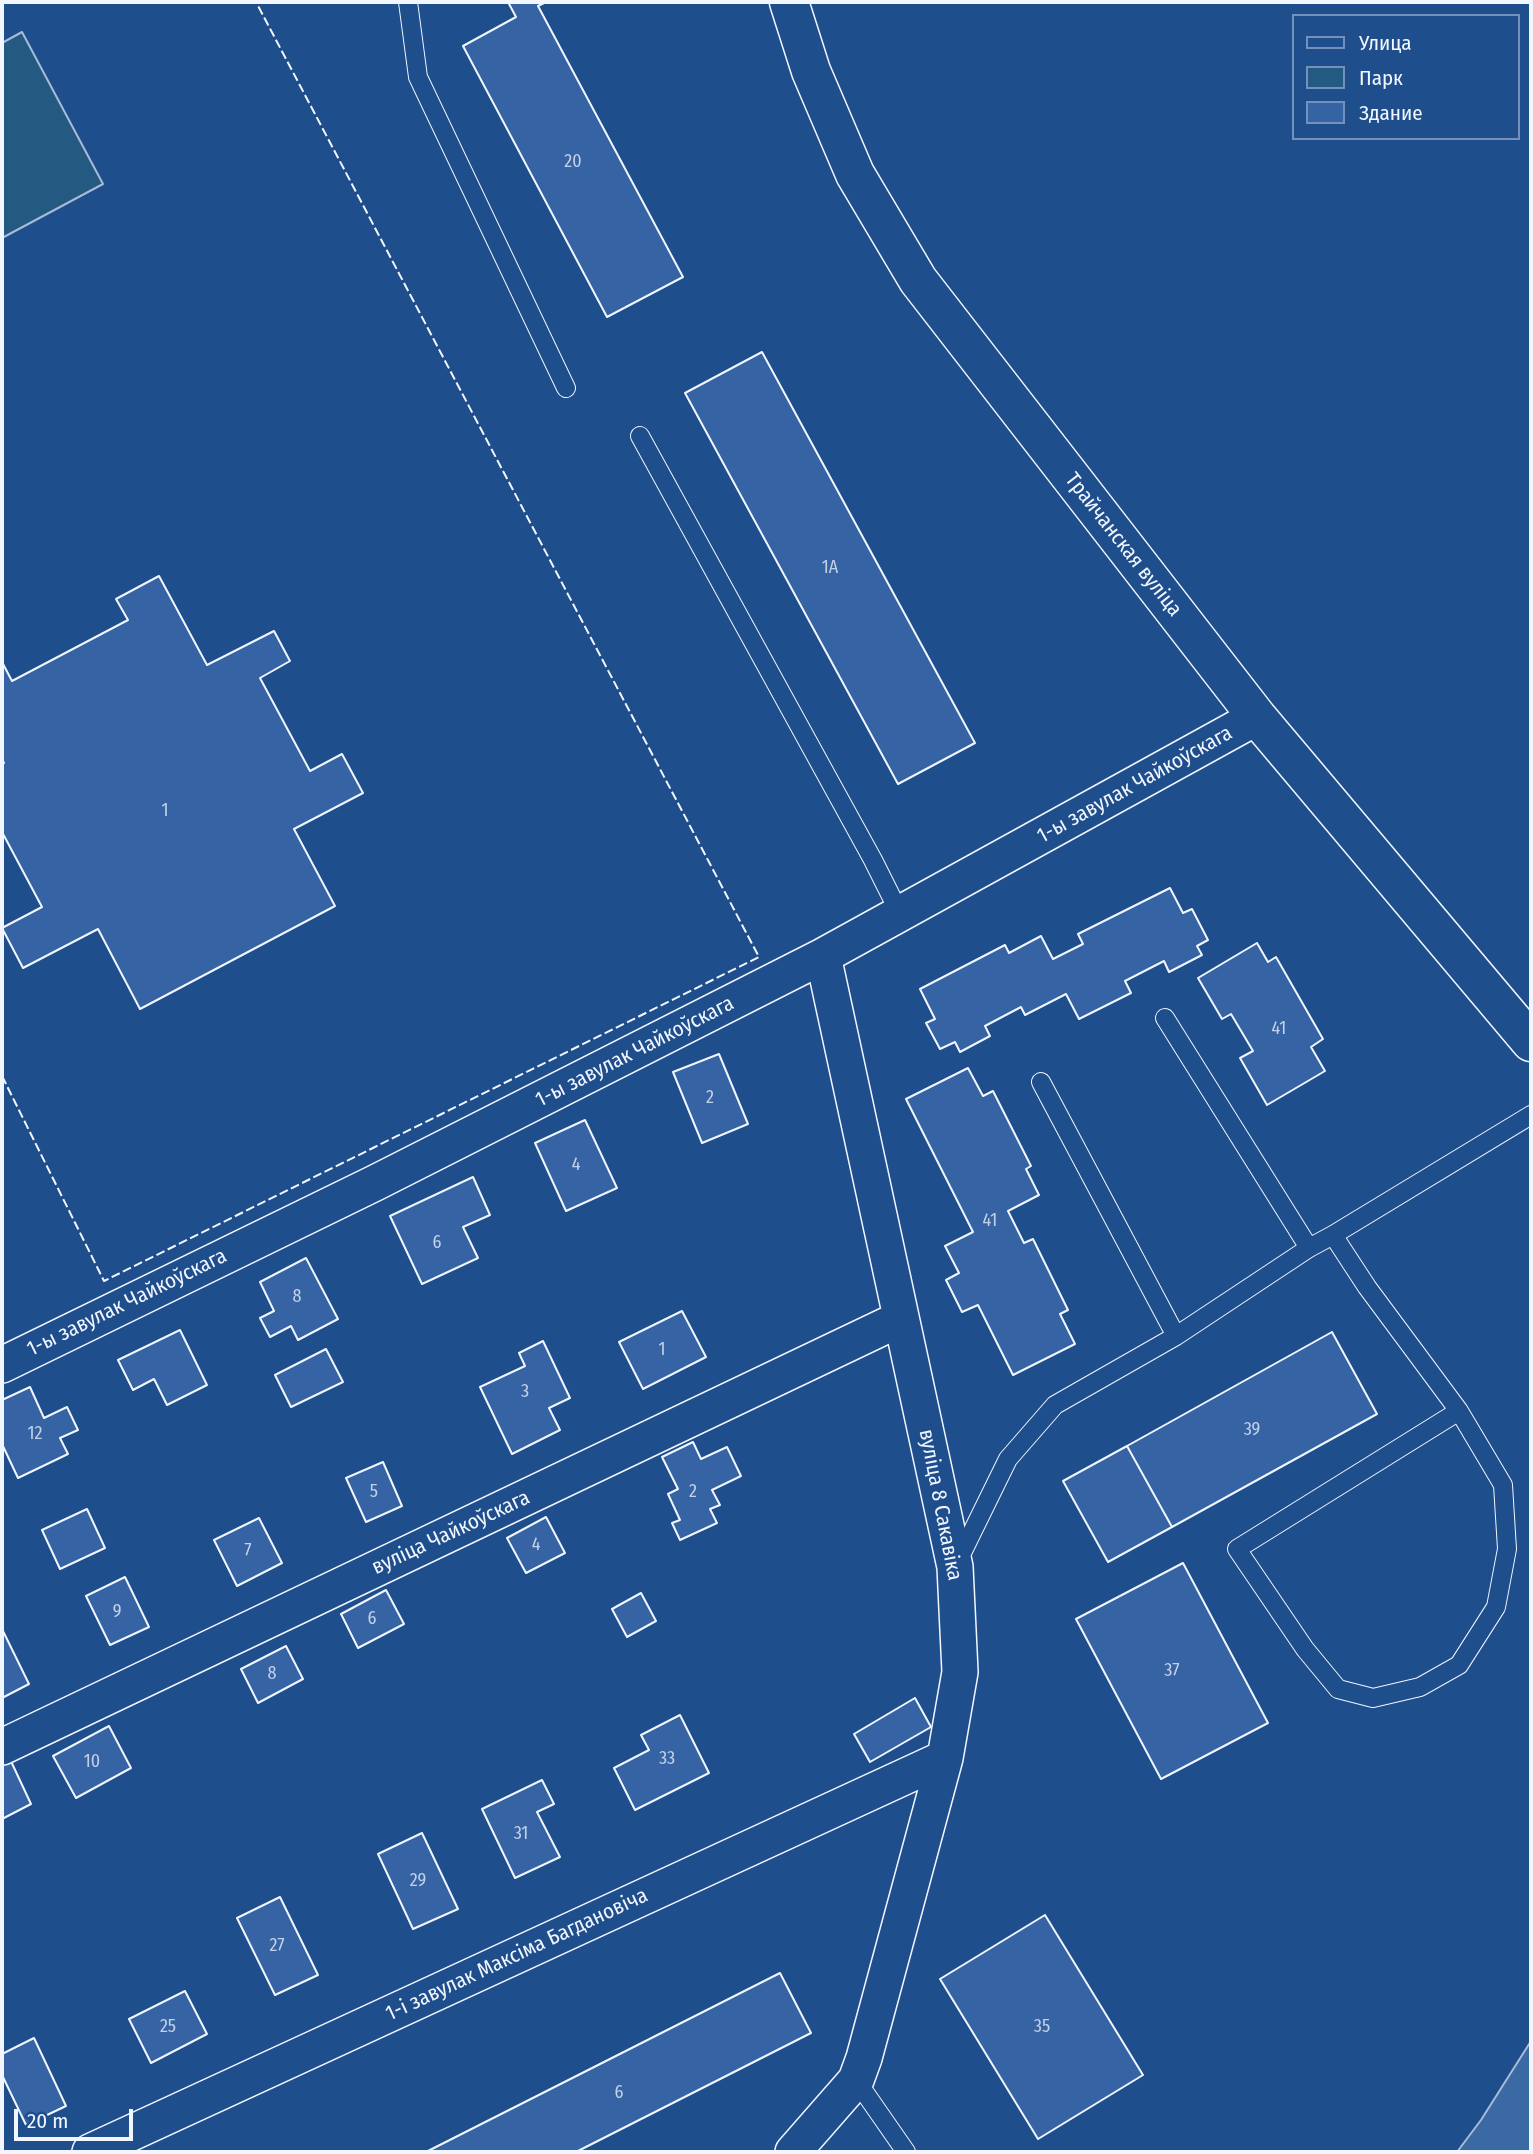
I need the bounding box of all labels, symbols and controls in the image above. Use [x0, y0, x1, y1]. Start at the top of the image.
legend [1292, 14, 1519, 140]
text: Улица [1359, 30, 1412, 56]
text: Парк [1359, 65, 1403, 91]
text: Здание [1359, 100, 1423, 126]
house number: 20 [564, 151, 582, 173]
street label: Трайчанская вуліца [1059, 468, 1187, 622]
house number: 1А [822, 557, 838, 579]
street label: 1-ы завулак Чайкоўскага [1033, 721, 1237, 849]
house number: 1 [161, 800, 169, 822]
street label: 1-ы завулак Чайкоўскага [532, 991, 738, 1113]
house number: 41 [1272, 1018, 1286, 1040]
house number: 2 [706, 1087, 714, 1109]
house number: 4 [572, 1154, 580, 1176]
house number: 41 [983, 1210, 997, 1232]
house number: 6 [433, 1232, 441, 1254]
street label: 1-ы завулак Чайкоўскага [23, 1244, 231, 1362]
house number: 8 [293, 1286, 301, 1308]
house number: 1 [658, 1339, 666, 1361]
house number: 3 [521, 1381, 529, 1403]
house number: 39 [1244, 1419, 1260, 1441]
house number: 12 [28, 1423, 42, 1445]
street label: вуліца 8 Сакавіка [913, 1427, 967, 1583]
house number: 5 [370, 1481, 378, 1503]
house number: 2 [689, 1481, 697, 1503]
street label: вуліца Чайкоўскага [368, 1485, 534, 1581]
house number: 4 [532, 1534, 540, 1556]
house number: 7 [244, 1540, 252, 1562]
house number: 9 [113, 1601, 121, 1623]
house number: 6 [368, 1608, 376, 1630]
house number: 37 [1164, 1660, 1180, 1682]
house number: 8 [268, 1663, 276, 1685]
house number: 33 [659, 1748, 675, 1770]
house number: 10 [84, 1751, 100, 1773]
house number: 31 [514, 1823, 528, 1845]
house number: 29 [410, 1870, 426, 1892]
street label: 1-і завулак Максіма Багдановіча [382, 1883, 652, 2027]
house number: 27 [269, 1935, 285, 1957]
house number: 25 [160, 2016, 176, 2038]
house number: 35 [1034, 2016, 1050, 2038]
house number: 6 [615, 2082, 623, 2104]
scale bar [18, 2094, 136, 2138]
text: 20 m [27, 2108, 68, 2134]

